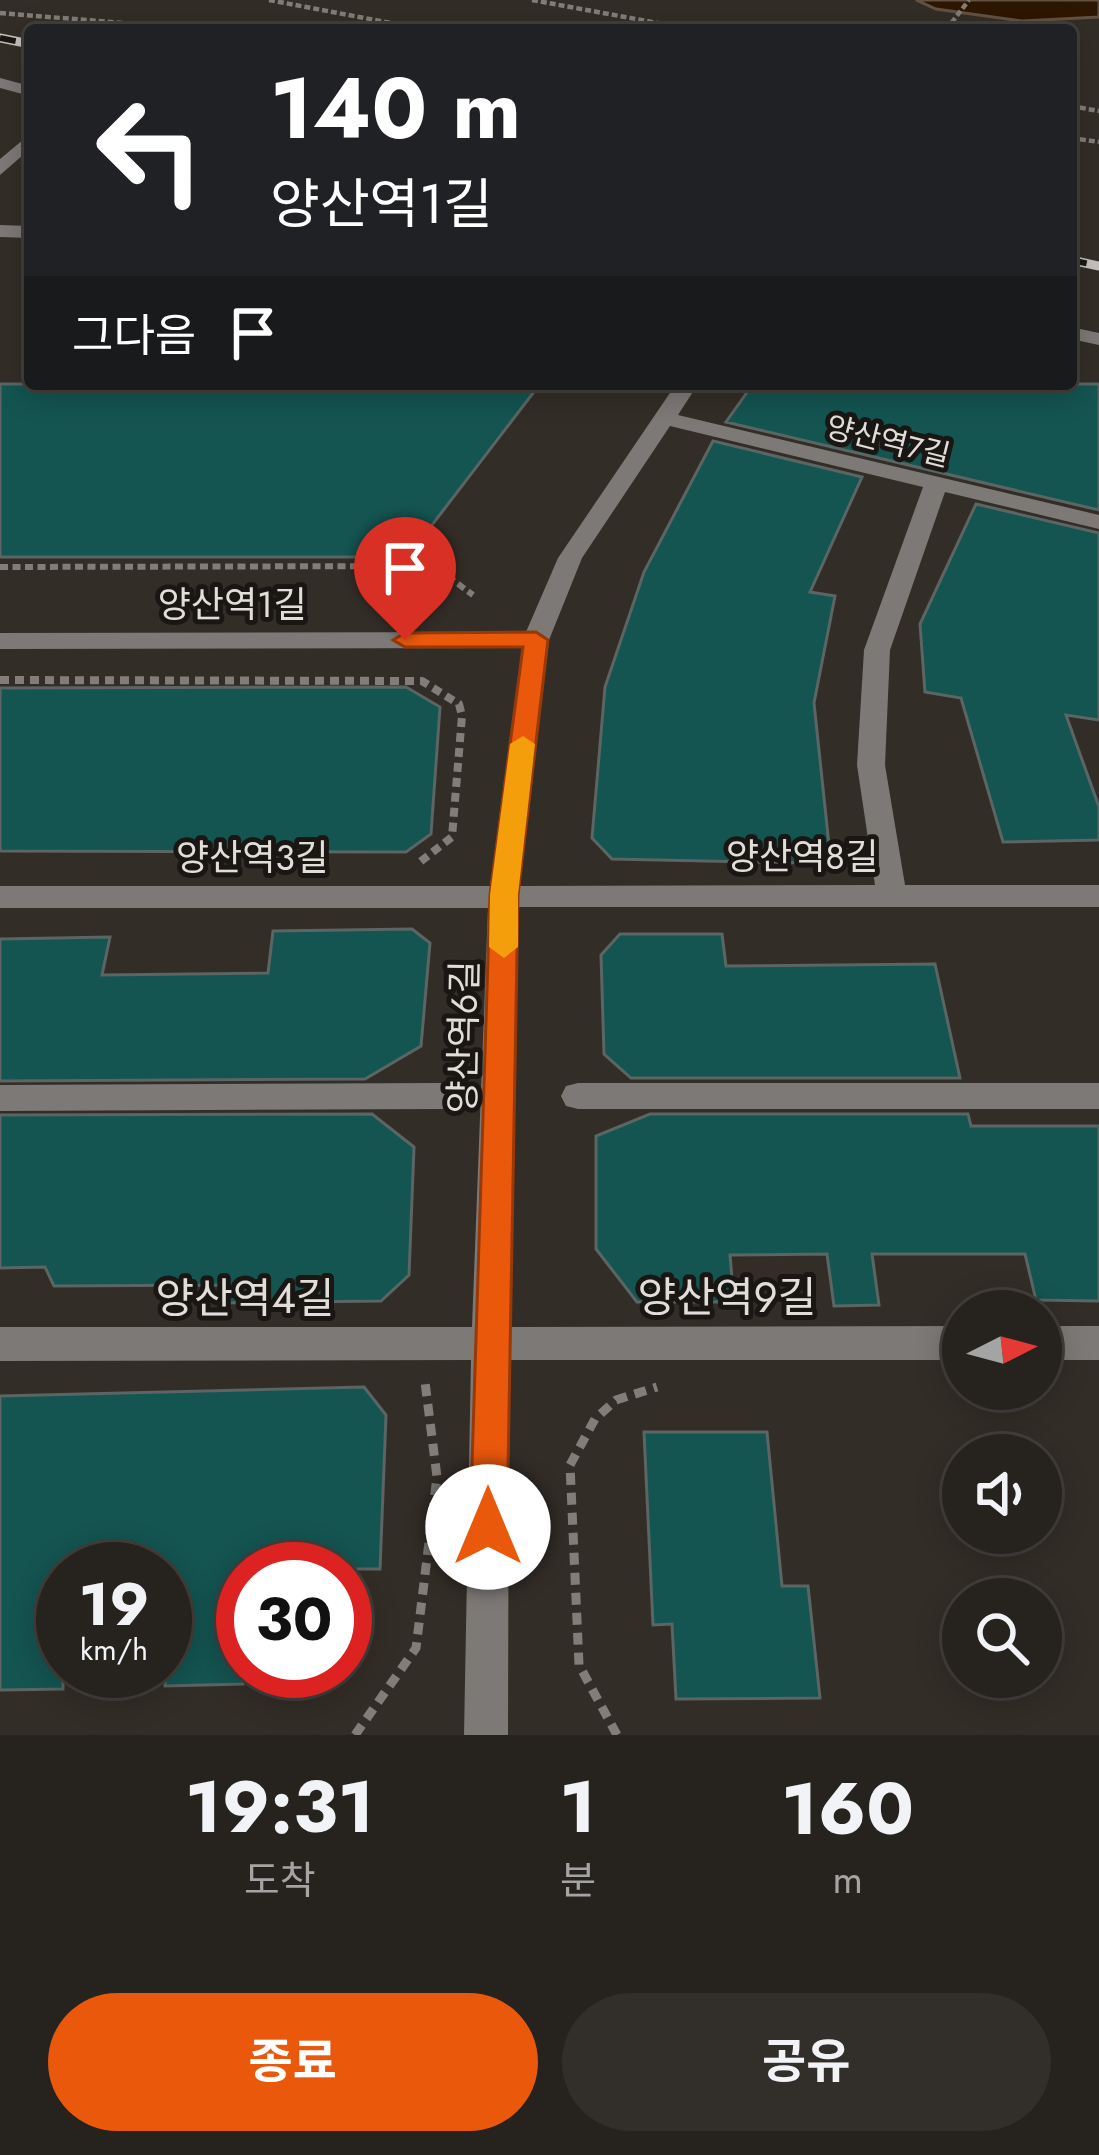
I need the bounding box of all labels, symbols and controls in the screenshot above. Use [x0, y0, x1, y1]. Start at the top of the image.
text: 140 m [270, 48, 521, 170]
icon: left [72, 72, 228, 228]
text: 양산역1길 [270, 165, 493, 243]
icon: arrive [220, 300, 286, 366]
text: 그다음 [72, 303, 196, 368]
street label: 양산역7길 [822, 405, 954, 477]
pin [354, 517, 456, 640]
icon: arrive [372, 535, 438, 601]
street label: 양산역1길 [158, 578, 306, 630]
street label: 양산역8길 [726, 830, 878, 882]
street label: 양산역3길 [176, 831, 328, 883]
street label: 양산역6길 [436, 960, 490, 1114]
street label: 양산역9길 [638, 1267, 816, 1328]
street label: 양산역4길 [155, 1268, 335, 1329]
north arrow [942, 1290, 1062, 1410]
map controls [942, 1290, 1062, 1698]
button: sound [942, 1434, 1062, 1554]
position arrow [425, 1464, 551, 1590]
speed limit sign: 30 [216, 1542, 372, 1698]
text: 19 [79, 1561, 149, 1648]
button: search [942, 1578, 1062, 1698]
text: km/h [80, 1628, 148, 1671]
text: 19:31 [185, 1755, 374, 1859]
text: 1 [560, 1755, 596, 1859]
text: 160 [781, 1757, 914, 1861]
text: m [832, 1851, 863, 1908]
text: 도착 [244, 1852, 316, 1909]
text: 분 [560, 1852, 596, 1909]
button: 종료 [48, 1993, 538, 2131]
button: 공유 [562, 1993, 1051, 2131]

